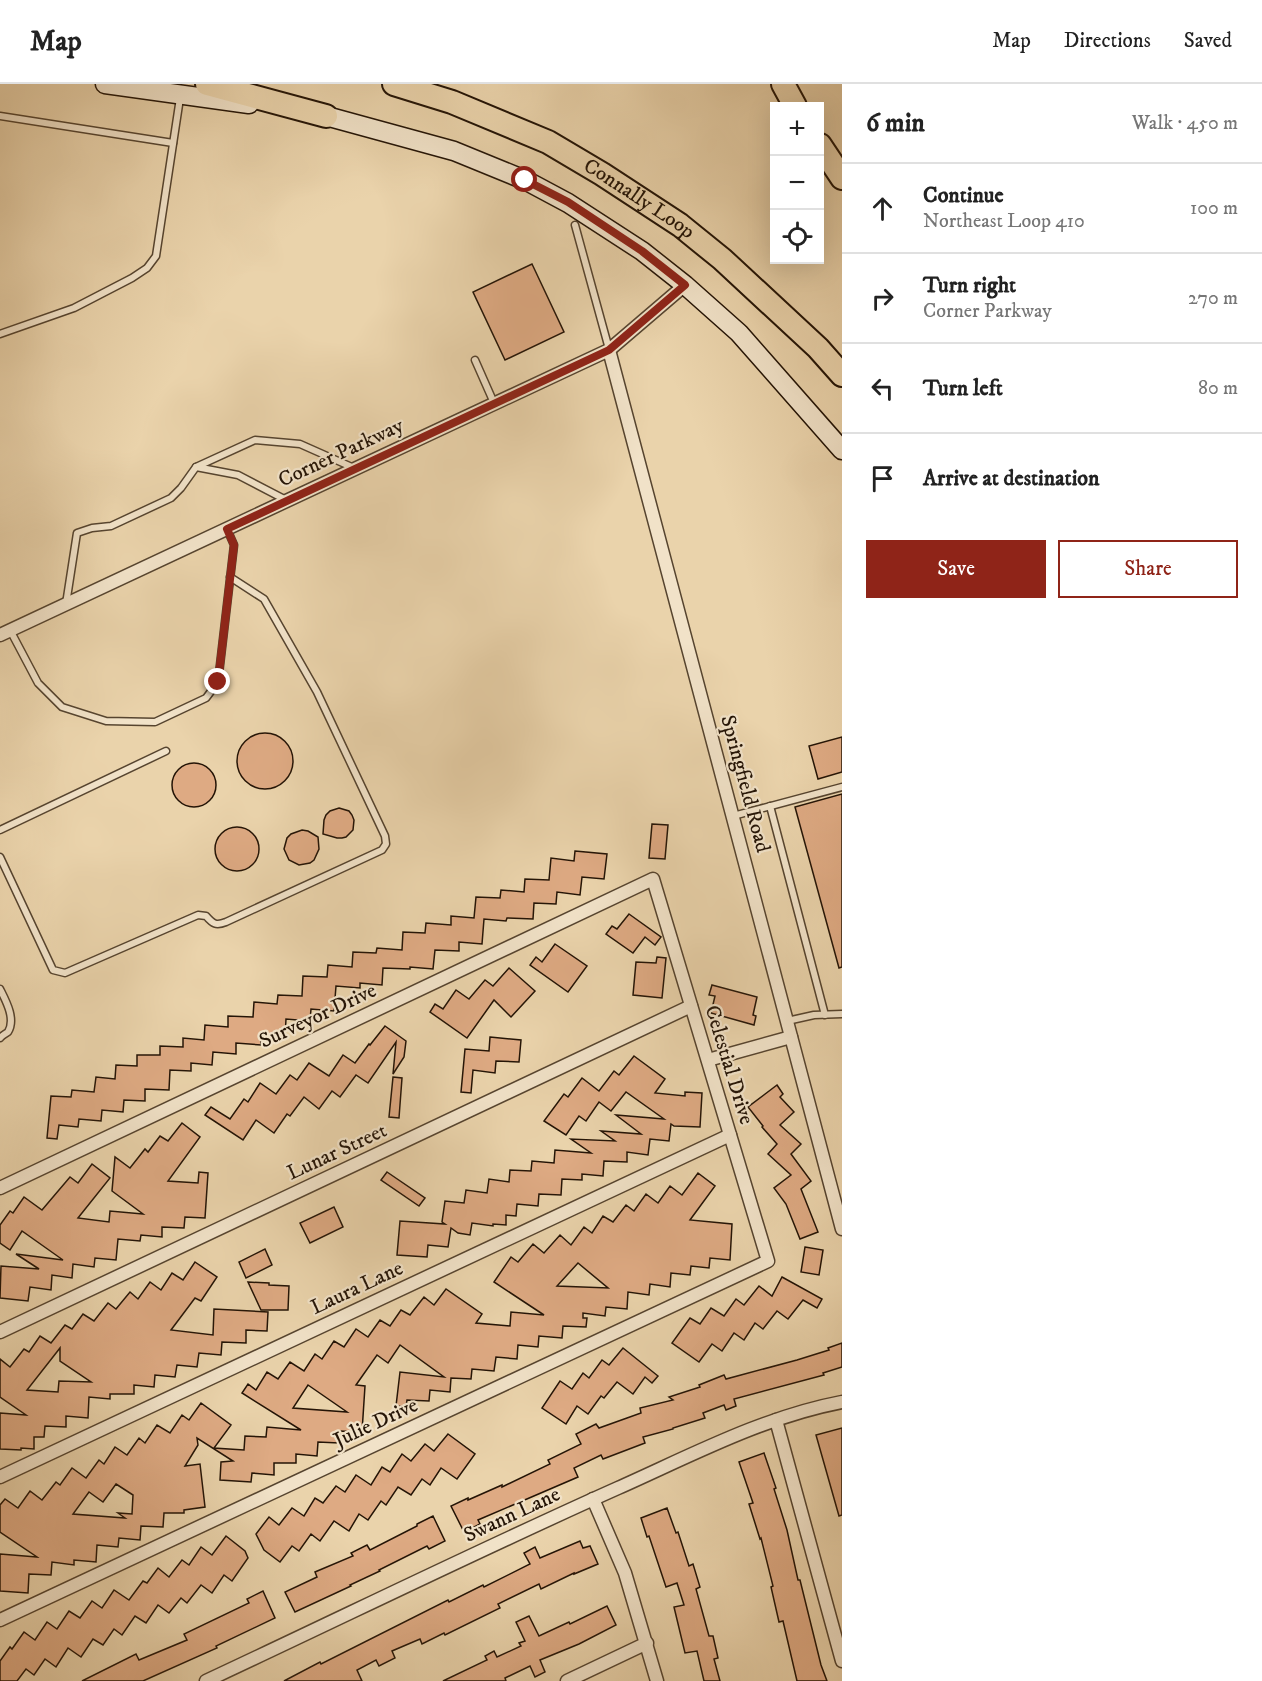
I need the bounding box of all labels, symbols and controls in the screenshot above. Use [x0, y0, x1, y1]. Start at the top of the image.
text: Map [30, 24, 82, 59]
text: Map [992, 28, 1031, 54]
text: Directions [1064, 28, 1151, 54]
text: Saved [1184, 28, 1232, 54]
map controls [770, 102, 824, 264]
button: + [770, 102, 824, 156]
text: 6 min [866, 107, 925, 140]
text: Walk · 450 m [1132, 111, 1238, 136]
street label: Connally Loop [579, 153, 700, 245]
button: − [770, 156, 824, 210]
route start [511, 166, 537, 192]
text: Continue [923, 182, 1004, 209]
icon: ahead [866, 192, 899, 225]
text: 100 m [1190, 196, 1238, 221]
text: Northeast Loop 410 [923, 209, 1085, 234]
button: locate [770, 210, 824, 264]
text: Turn right [923, 272, 1016, 299]
icon: right [866, 282, 899, 315]
text: 270 m [1188, 286, 1238, 311]
text: Corner Parkway [923, 299, 1052, 324]
icon: left [866, 372, 899, 405]
text: Turn left [923, 375, 1003, 402]
text: 80 m [1198, 376, 1238, 401]
street label: Corner Parkway [274, 412, 409, 493]
icon: arrive [866, 462, 899, 495]
text: Arrive at destination [923, 465, 1100, 492]
button: Save [866, 540, 1046, 598]
button: Share [1058, 540, 1238, 598]
route end [204, 668, 230, 694]
street label: Springfield Road [714, 712, 776, 856]
street label: Surveyor Drive [255, 977, 381, 1054]
street label: Celestial Drive [699, 1002, 760, 1128]
street label: Lunar Street [283, 1117, 391, 1186]
street label: Laura Lane [307, 1255, 408, 1321]
street label: Julie Drive [328, 1392, 422, 1455]
street label: Swann Lane [460, 1481, 565, 1549]

